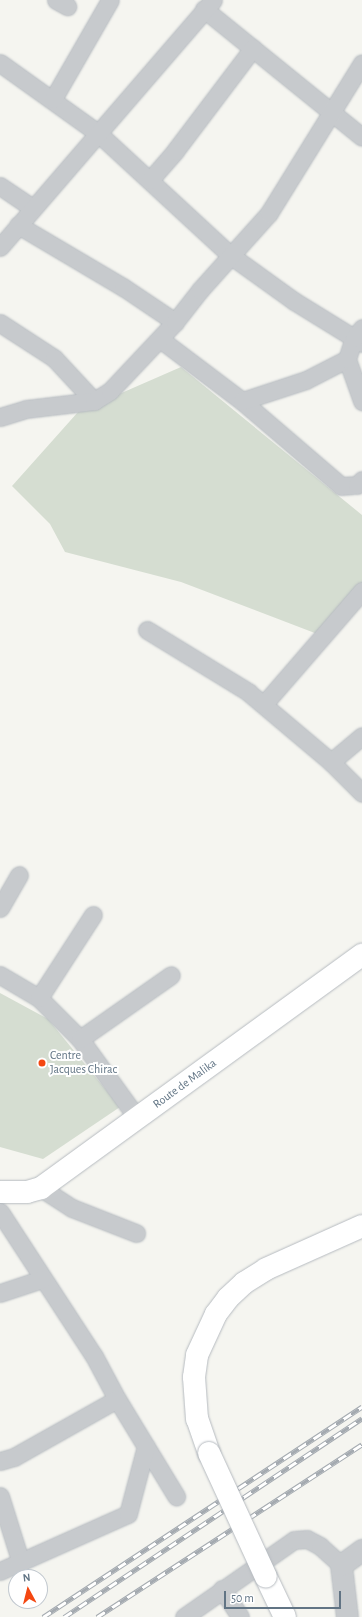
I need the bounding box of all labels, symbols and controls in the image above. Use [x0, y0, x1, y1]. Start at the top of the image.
place label: Centre Jacques Chirac [50, 1049, 117, 1077]
street label: Route de Malika [151, 1056, 219, 1112]
marker: Centre Jacques Chirac [37, 1058, 47, 1068]
north arrow [8, 1569, 48, 1609]
text: N [22, 1572, 31, 1584]
scale bar [226, 1583, 343, 1609]
text: 50 m [231, 1592, 254, 1604]

